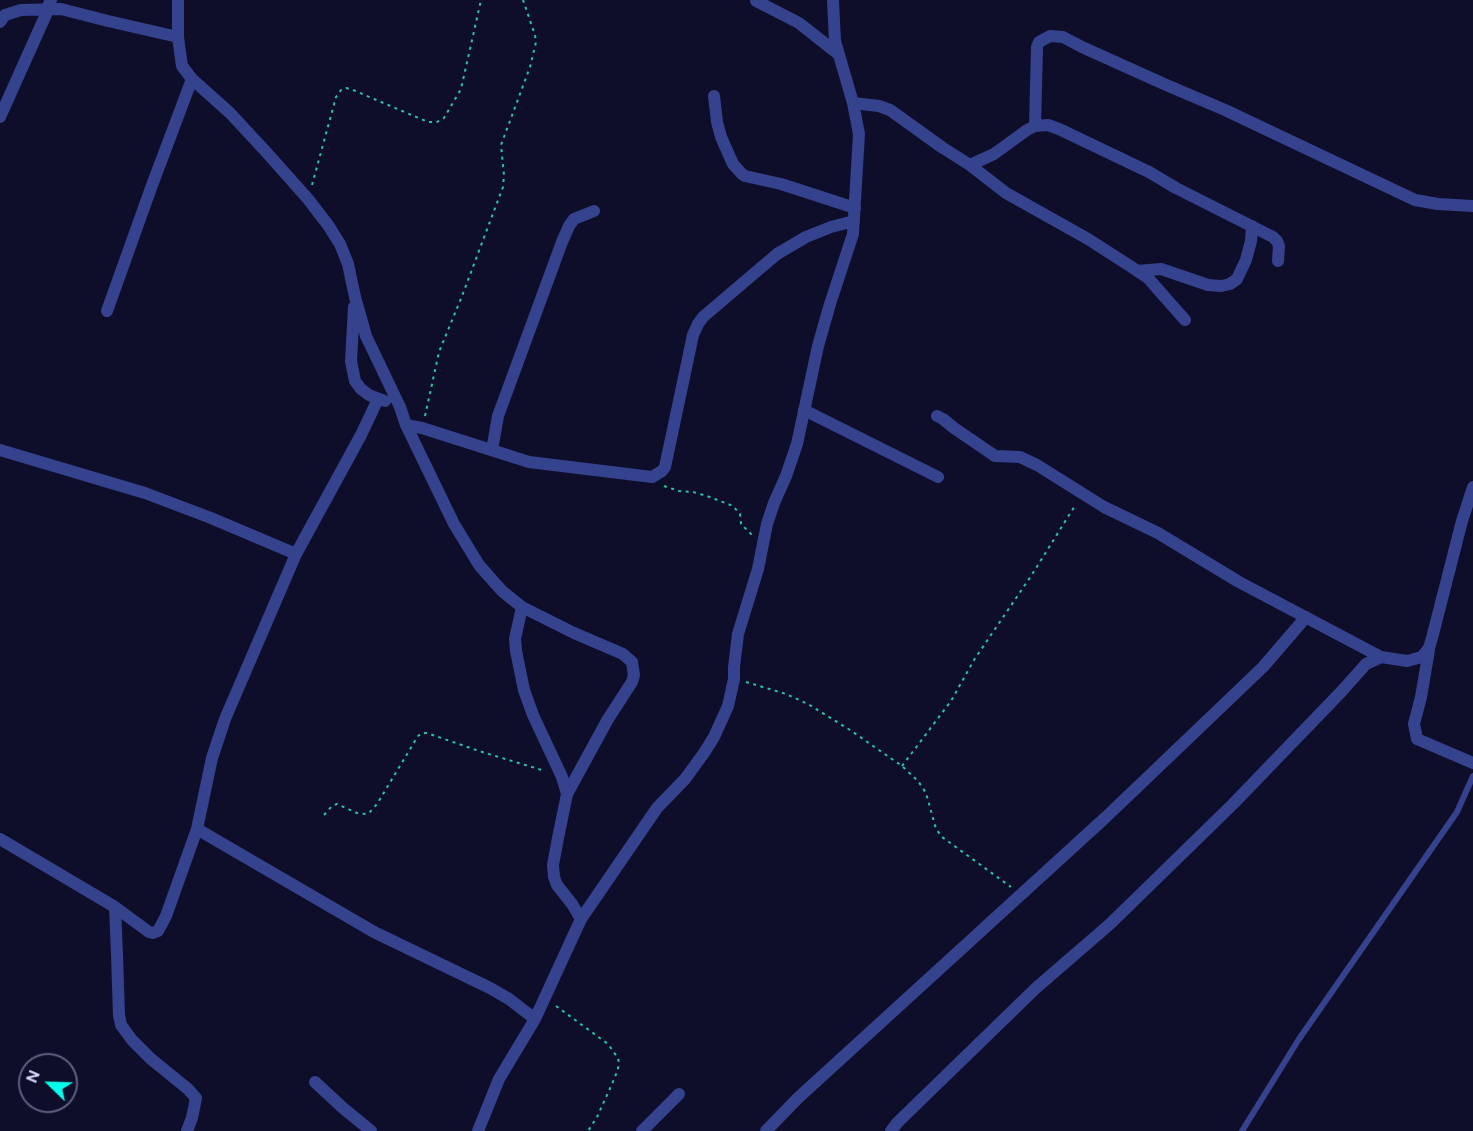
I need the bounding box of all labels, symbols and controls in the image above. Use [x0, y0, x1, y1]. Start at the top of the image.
north arrow [18, 1053, 78, 1113]
text: N [21, 1067, 45, 1086]

